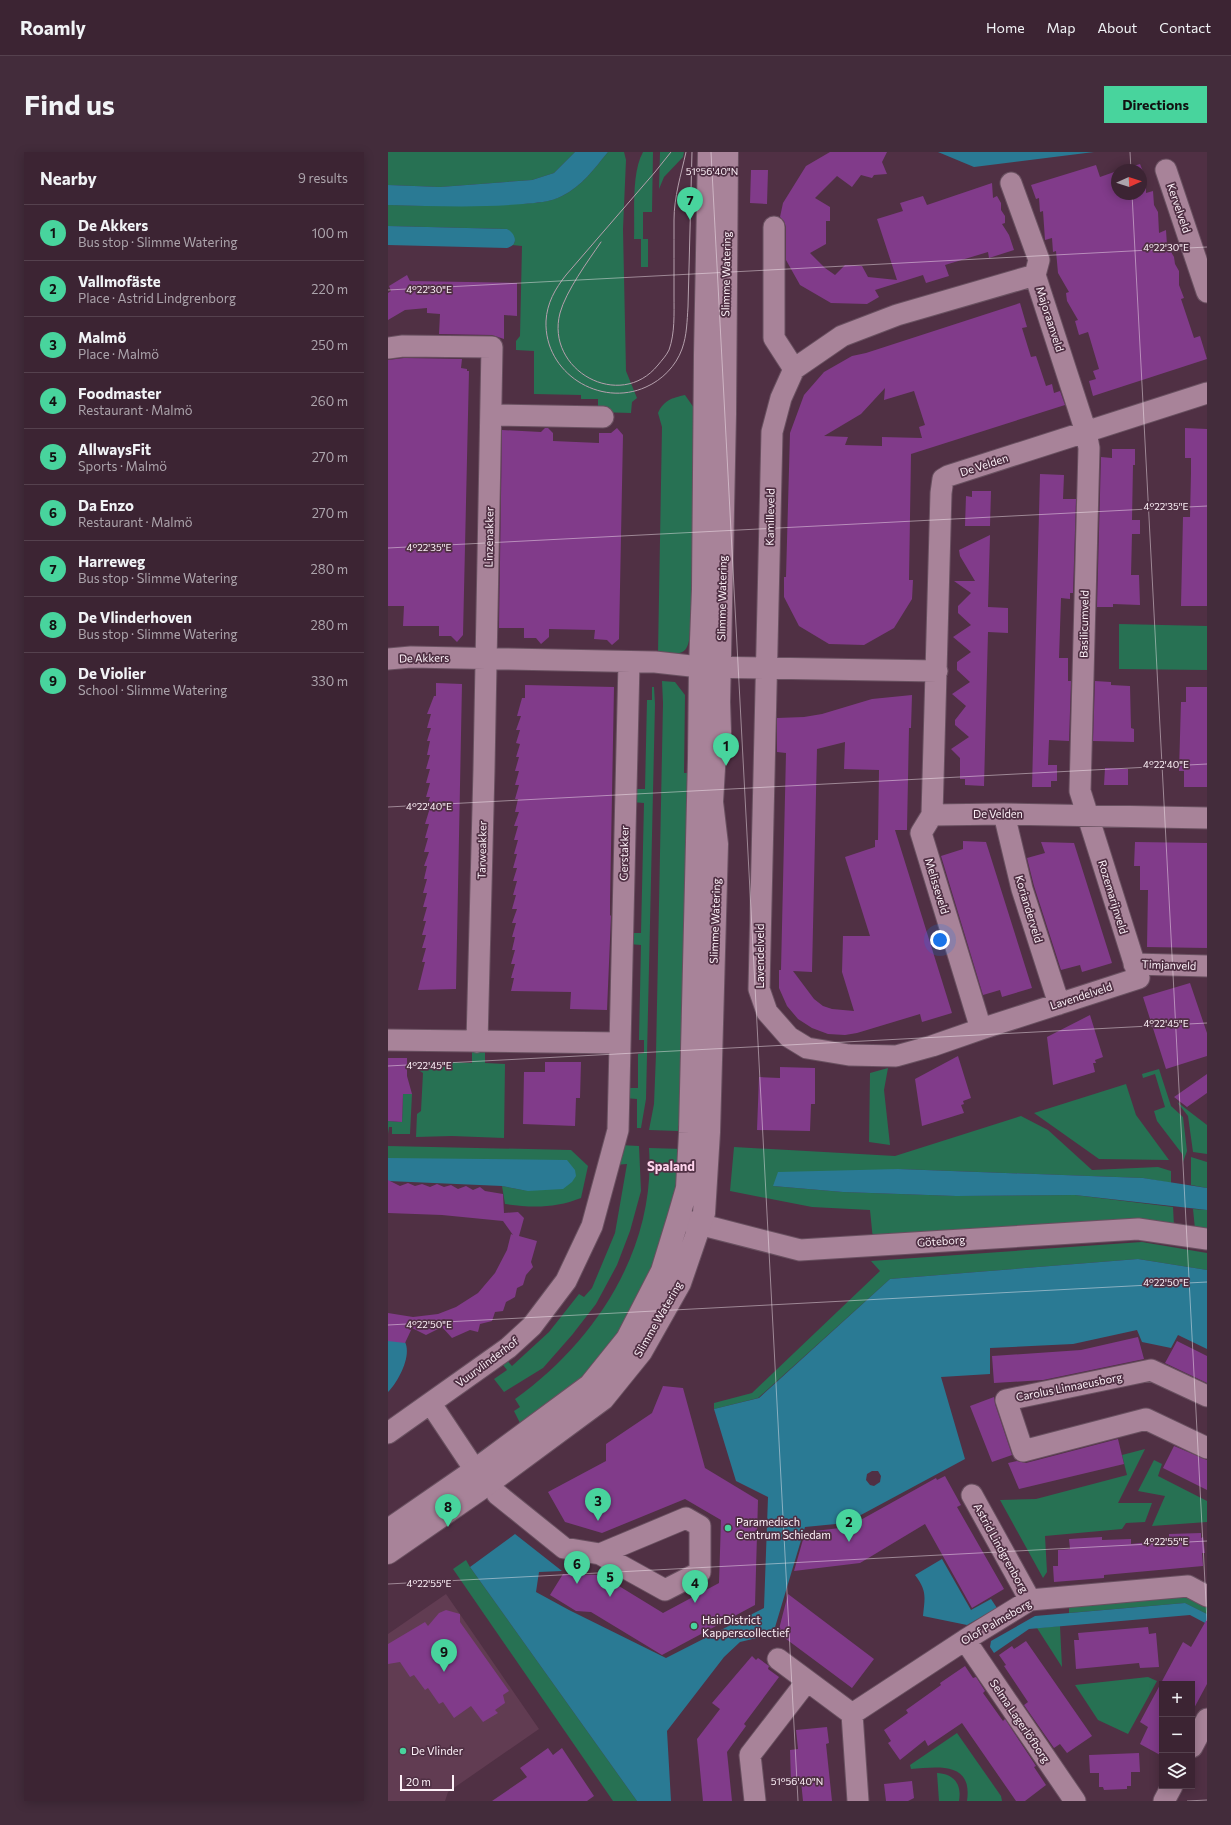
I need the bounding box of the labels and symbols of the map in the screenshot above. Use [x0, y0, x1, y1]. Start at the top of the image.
north arrow [1111, 164, 1147, 200]
text: 51°56'40"N [686, 165, 738, 177]
street label: Kervelveld [1165, 181, 1194, 234]
pin: 7 [677, 187, 703, 220]
street label: Slimme Watering [718, 231, 733, 317]
text: 4°22'30"E [1143, 241, 1189, 253]
text: 4°22'30"E [406, 283, 452, 295]
street label: Majoraanveld [1034, 285, 1067, 353]
street label: De Velden [958, 451, 1010, 478]
street label: Kamilleveld [763, 488, 776, 546]
text: 4°22'35"E [1144, 500, 1189, 512]
street label: Linzenakker [481, 506, 496, 567]
text: 4°22'35"E [407, 541, 452, 553]
street label: Slimme Watering [714, 555, 729, 641]
street label: Basilicumveld [1076, 590, 1091, 658]
street label: De Akkers [399, 651, 449, 664]
pin: 1 [713, 733, 739, 766]
text: 4°22'40"E [1143, 758, 1189, 770]
text: 4°22'40"E [406, 800, 452, 812]
street label: De Velden [973, 807, 1023, 820]
street label: Tarweakker [474, 820, 489, 879]
street label: Gerstakker [617, 825, 630, 881]
street label: Melisseveld [923, 856, 952, 915]
street label: Rozemarijnveld [1096, 858, 1131, 935]
street label: Korianderveld [1013, 874, 1046, 944]
street label: Slimme Watering [707, 878, 722, 964]
street label: Lavendelveld [753, 924, 766, 988]
your location [930, 930, 950, 950]
street label: Timjanveld [1142, 957, 1197, 972]
street label: Lavendelveld [1048, 979, 1114, 1012]
text: 4°22'45"E [1143, 1017, 1189, 1029]
text: 4°22'45"E [406, 1059, 452, 1071]
district label: Spaland [647, 1158, 695, 1174]
street label: Göteborg [916, 1232, 966, 1249]
text: 4°22'50"E [1143, 1276, 1189, 1288]
street label: Slimme Watering [631, 1279, 685, 1359]
text: 4°22'50"E [406, 1318, 452, 1330]
street label: Vuurvlinderhof [453, 1333, 521, 1389]
street label: Carolus Linnaeusborg [1015, 1370, 1123, 1403]
pin: 3 [585, 1488, 611, 1521]
pin: 8 [435, 1494, 461, 1527]
street label: Astrid Lindgrenborg [971, 1501, 1031, 1595]
pin: 2 [836, 1509, 862, 1542]
place label: Paramedisch Centrum Schiedam [736, 1515, 831, 1541]
marker: Paramedisch Centrum Schiedam [723, 1523, 733, 1533]
text: 4°22'55"E [1144, 1535, 1189, 1547]
pin: 6 [564, 1551, 590, 1584]
pin: 5 [597, 1564, 623, 1597]
pin: 4 [682, 1570, 708, 1603]
text: 4°22'55"E [407, 1577, 452, 1589]
street label: Olof Palmeborg [958, 1596, 1033, 1647]
place label: HairDistrict Kapperscollectief [702, 1613, 790, 1639]
marker: HairDistrict Kapperscollectief [689, 1621, 699, 1631]
pin: 9 [431, 1639, 457, 1672]
street label: Selma Lagerlöfborg [988, 1677, 1053, 1765]
place label: De Vlinder [411, 1744, 464, 1757]
marker: De Vlinder [398, 1746, 408, 1756]
scale bar [400, 1773, 454, 1792]
text: 51°56'40"N [771, 1775, 823, 1787]

